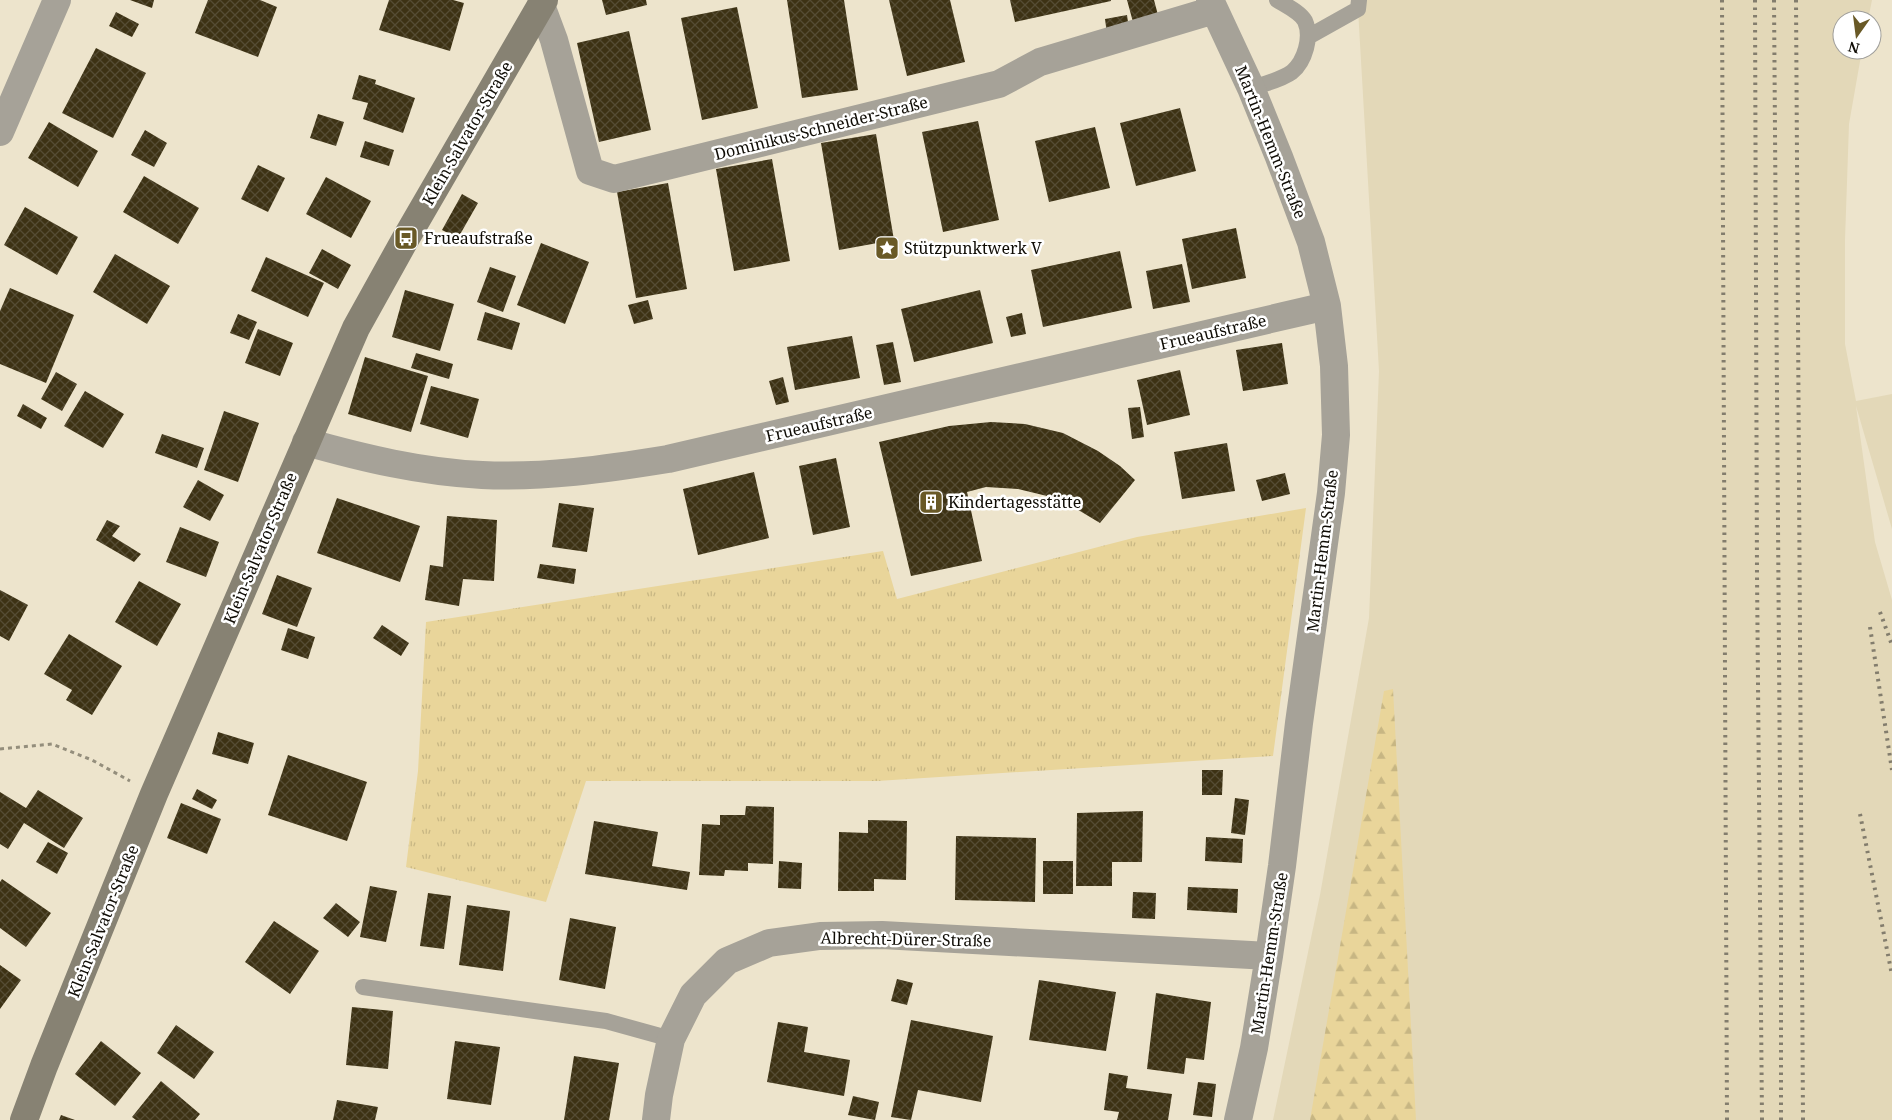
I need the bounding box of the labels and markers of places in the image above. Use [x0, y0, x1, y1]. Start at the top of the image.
bus stop icon: Frueaufstraße [393, 225, 419, 251]
place label: Frueaufstraße [424, 227, 533, 249]
place icon: Stützpunktwerk V [874, 235, 900, 261]
place label: Stützpunktwerk V [904, 237, 1042, 259]
building icon: Kindertagesstätte [918, 489, 944, 515]
place label: Kindertagesstätte [948, 491, 1081, 513]

